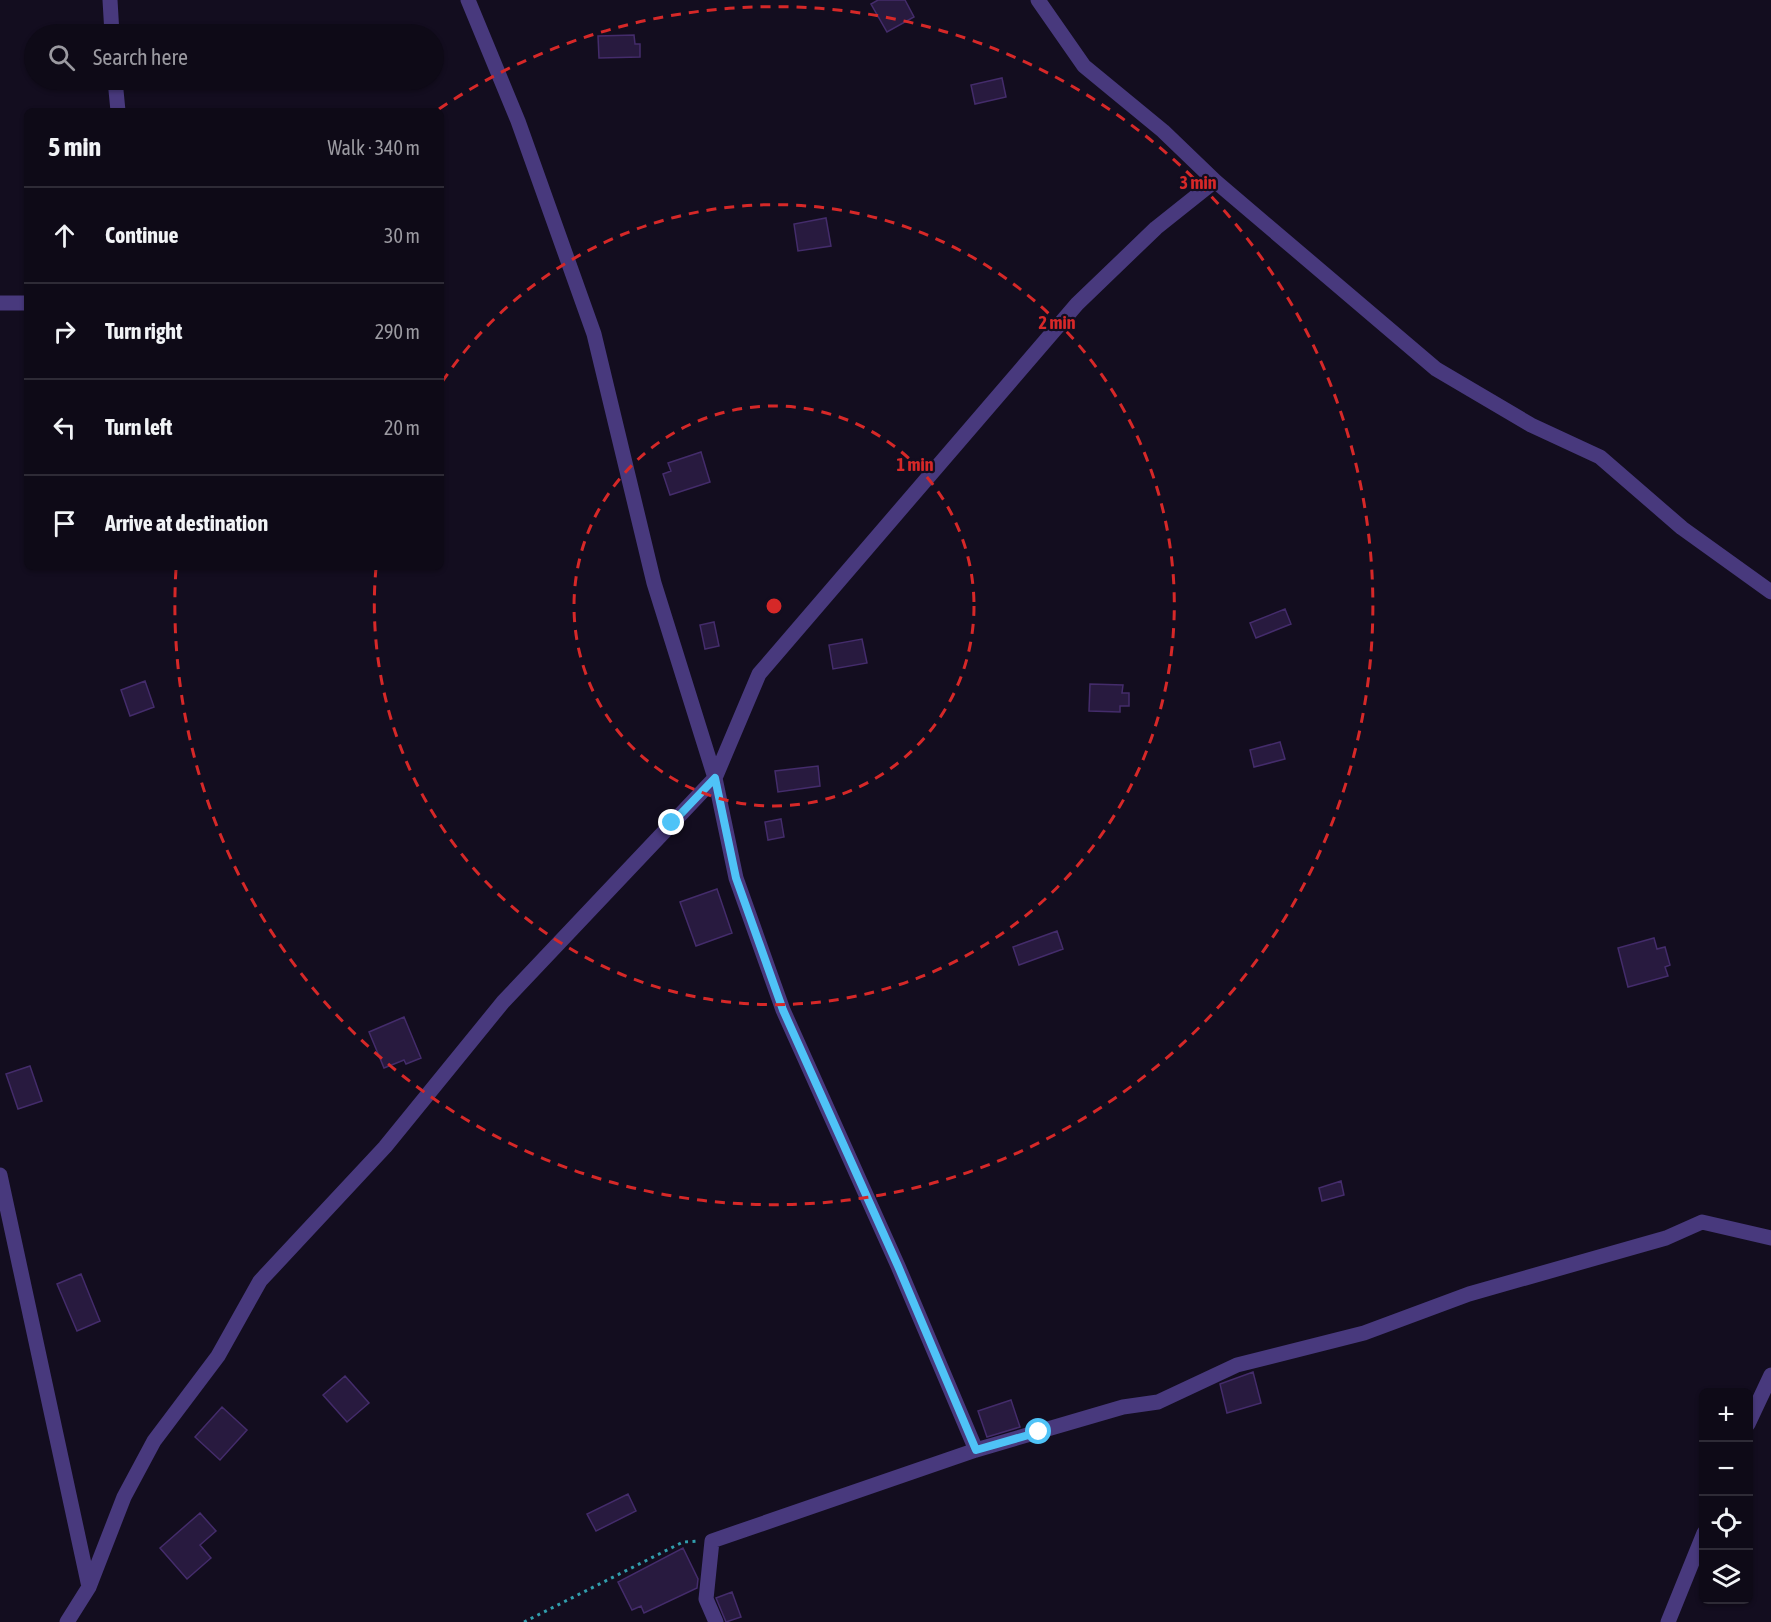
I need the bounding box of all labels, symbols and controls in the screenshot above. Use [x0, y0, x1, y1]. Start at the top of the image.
search box [24, 24, 444, 90]
icon: search [45, 41, 78, 74]
text: Search here [93, 44, 188, 70]
text: 5 min [48, 132, 101, 162]
text: Walk · 340 m [328, 136, 420, 159]
text: 3 min [1180, 172, 1217, 193]
icon: ahead [48, 219, 81, 252]
text: Continue [105, 222, 179, 248]
text: 30 m [384, 224, 420, 247]
text: 2 min [1039, 312, 1076, 333]
icon: right [48, 315, 81, 348]
text: Turn right [105, 318, 182, 344]
text: 290 m [375, 320, 420, 343]
icon: left [48, 411, 81, 444]
text: Turn left [105, 414, 172, 440]
text: 20 m [384, 416, 420, 439]
text: 1 min [897, 454, 934, 475]
icon: arrive [48, 507, 81, 540]
text: Arrive at destination [105, 510, 268, 536]
centre of rings [764, 596, 784, 616]
route end [658, 809, 684, 835]
map controls [1699, 1388, 1753, 1604]
button: + [1699, 1388, 1753, 1442]
route start [1025, 1418, 1051, 1444]
button: − [1699, 1442, 1753, 1496]
button: locate [1699, 1496, 1753, 1550]
button: layers [1699, 1550, 1753, 1604]

